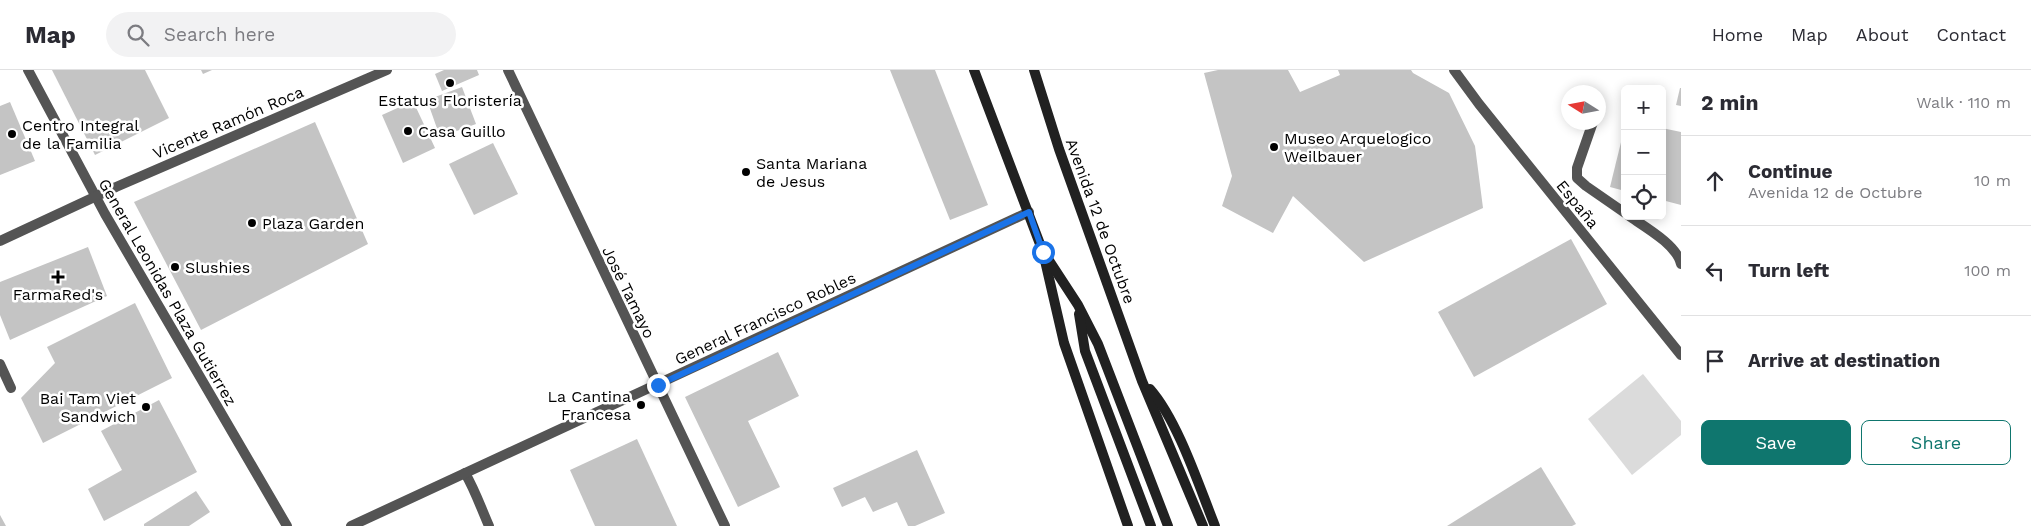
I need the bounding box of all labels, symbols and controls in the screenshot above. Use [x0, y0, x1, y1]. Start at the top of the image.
search box [106, 12, 456, 57]
text: Map [25, 21, 76, 49]
icon: search [124, 21, 152, 49]
text: Search here [164, 23, 275, 46]
text: Home [1712, 24, 1763, 45]
text: Map [1791, 24, 1828, 45]
text: About [1856, 24, 1908, 45]
text: Contact [1936, 24, 2006, 45]
marker: Estatus Floristería [444, 77, 456, 89]
street label: Vicente Ramón Roca [150, 82, 306, 163]
north arrow [1561, 85, 1606, 130]
map controls [1621, 85, 1666, 220]
button: + [1621, 85, 1666, 130]
text: 2 min [1701, 90, 1758, 115]
place label: Estatus Floristería [378, 91, 522, 110]
text: Walk · 110 m [1916, 93, 2011, 112]
place label: Centro Integral de la Familia [22, 116, 139, 153]
place label: Casa Guillo [418, 122, 506, 141]
marker: Casa Guillo [402, 125, 414, 137]
marker: Centro Integral de la Familia [6, 128, 18, 140]
place label: Museo Arquelogico Weilbauer [1284, 129, 1431, 166]
button: − [1621, 130, 1666, 175]
street label: Avenida 12 de Octubre [1062, 136, 1139, 306]
marker: Museo Arquelogico Weilbauer [1268, 141, 1280, 153]
place label: Santa Mariana de Jesus [756, 154, 867, 191]
text: Continue [1748, 160, 1832, 183]
marker: Santa Mariana de Jesus [740, 166, 752, 178]
icon: ahead [1701, 167, 1729, 195]
text: 10 m [1974, 171, 2011, 190]
street label: General Leonidas Plaza Gutierrez [95, 175, 241, 409]
button: locate [1621, 175, 1666, 220]
street label: España [1552, 176, 1603, 232]
text: Avenida 12 de Octubre [1748, 183, 1922, 202]
place label: Plaza Garden [262, 214, 364, 233]
marker: Plaza Garden [246, 217, 258, 229]
route start [1032, 241, 1055, 264]
street label: José Tamayo [598, 243, 659, 341]
icon: left [1701, 257, 1729, 285]
place label: Slushies [185, 258, 250, 277]
text: Turn left [1748, 259, 1829, 282]
marker: Slushies [169, 261, 181, 273]
text: 100 m [1964, 261, 2011, 280]
street label: General Francisco Robles [672, 268, 859, 369]
marker: FarmaRed's [52, 271, 64, 283]
place label: FarmaRed's [13, 285, 103, 304]
icon: arrive [1701, 347, 1729, 375]
text: Arrive at destination [1748, 349, 1940, 372]
route end [647, 374, 670, 397]
place label: La Cantina Francesa [548, 387, 631, 424]
place label: Bai Tam Viet Sandwich [40, 389, 136, 426]
marker: La Cantina Francesa [635, 399, 647, 411]
marker: Bai Tam Viet Sandwich [140, 401, 152, 413]
button: Save [1701, 420, 1851, 465]
button: Share [1861, 420, 2011, 465]

